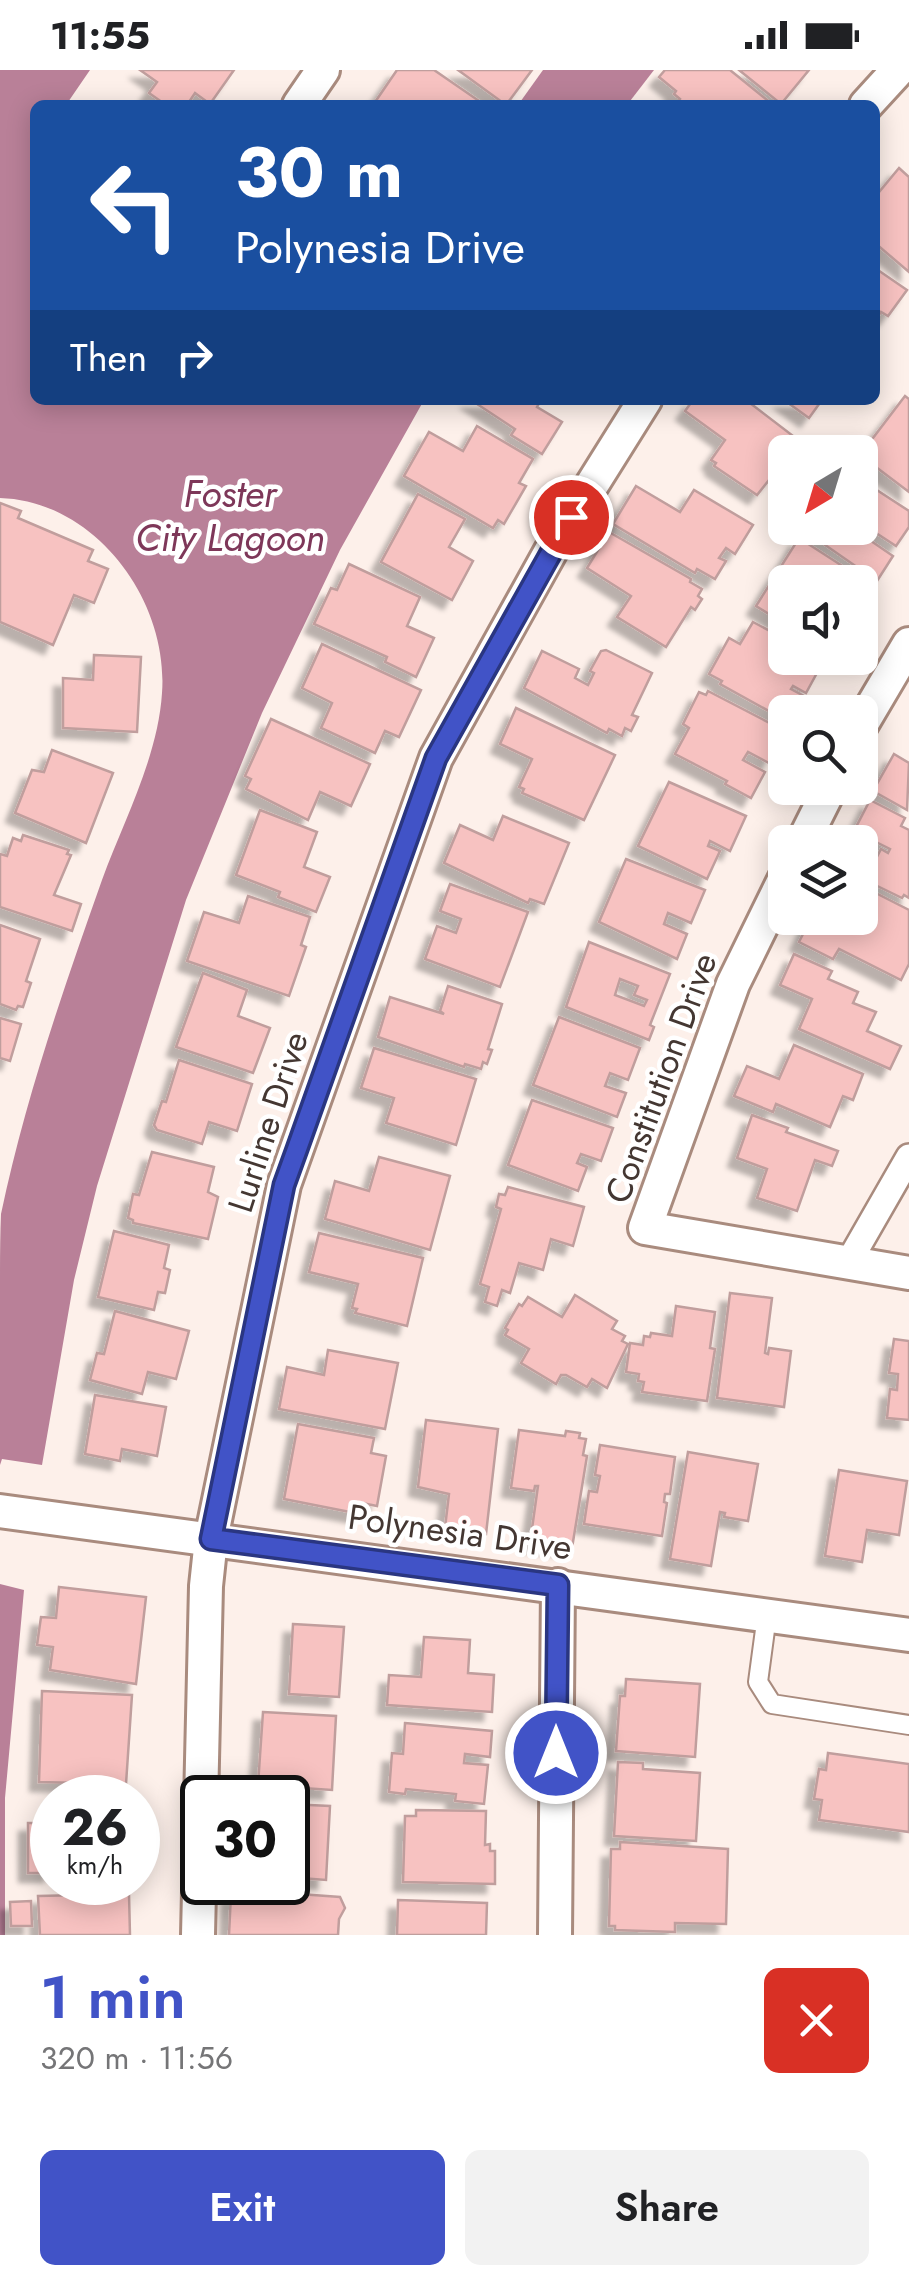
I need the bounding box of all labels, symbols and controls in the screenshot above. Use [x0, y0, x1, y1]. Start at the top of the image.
text: 11:55 [50, 8, 150, 63]
text: 30 m [235, 122, 403, 223]
icon: left [70, 140, 200, 270]
text: Polynesia Drive [235, 215, 525, 280]
text: Then [70, 330, 147, 385]
icon: right [167, 330, 222, 385]
north arrow [768, 435, 878, 545]
map controls [768, 435, 878, 935]
water label: Foster City Lagoon [135, 466, 325, 565]
pin [529, 475, 614, 560]
icon: arrive [544, 490, 599, 545]
button: sound [768, 565, 878, 675]
button: search [768, 695, 878, 805]
button: layers [768, 825, 878, 935]
street label: Constitution Drive [593, 946, 729, 1210]
street label: Lurline Drive [215, 1025, 321, 1219]
street label: Polynesia Drive [345, 1492, 575, 1572]
position arrow [504, 1701, 608, 1805]
speed limit sign: 30 [180, 1775, 310, 1905]
text: 26 [62, 1791, 128, 1864]
text: km/h [67, 1847, 123, 1883]
text: 1 min [40, 1954, 186, 2041]
button: close [764, 1968, 869, 2073]
text: 320 m · 11:56 [40, 2035, 233, 2081]
button: Exit [40, 2150, 445, 2265]
button: Share [465, 2150, 869, 2265]

